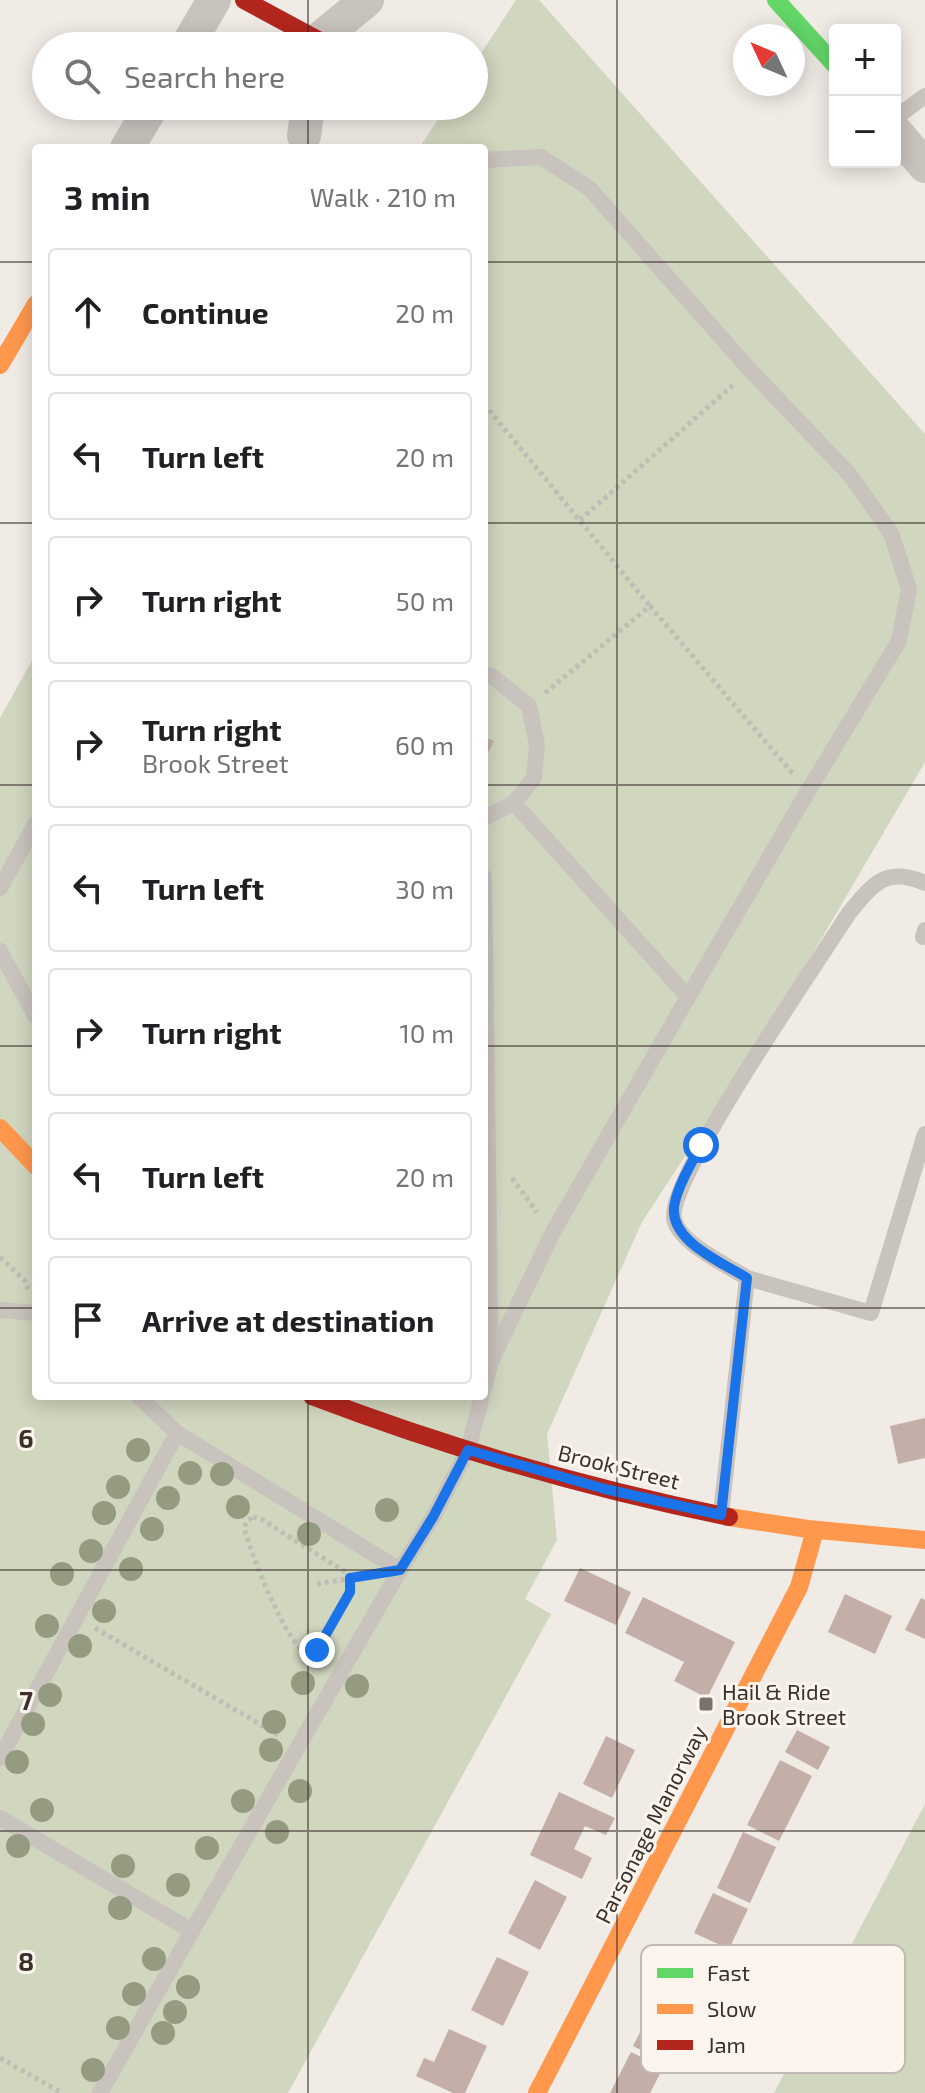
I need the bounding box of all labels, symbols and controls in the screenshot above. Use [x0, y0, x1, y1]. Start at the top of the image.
north arrow [733, 24, 805, 96]
map controls [829, 24, 901, 168]
button: + [829, 24, 901, 96]
search box [32, 32, 488, 120]
icon: search [60, 54, 104, 98]
text: Search here [124, 58, 285, 94]
button: − [829, 96, 901, 168]
text: 3 min [64, 176, 150, 217]
text: Walk · 210 m [310, 181, 456, 212]
icon: ahead [66, 290, 110, 334]
text: Continue [142, 294, 269, 330]
text: 20 m [395, 297, 454, 328]
icon: left [66, 434, 110, 478]
text: Turn left [142, 438, 264, 474]
text: 20 m [395, 441, 454, 472]
icon: right [66, 578, 110, 622]
text: Turn right [142, 582, 282, 618]
text: 50 m [396, 585, 454, 616]
text: Turn right [142, 711, 282, 747]
icon: right [66, 722, 110, 766]
text: 60 m [395, 729, 454, 760]
text: Brook Street [142, 747, 289, 778]
icon: left [66, 866, 110, 910]
text: Turn left [142, 870, 264, 906]
text: 30 m [395, 873, 454, 904]
icon: right [66, 1010, 110, 1054]
text: Turn right [142, 1014, 282, 1050]
text: 10 m [399, 1017, 454, 1048]
route start [683, 1127, 719, 1163]
icon: left [66, 1154, 110, 1198]
text: Turn left [142, 1158, 264, 1194]
text: 20 m [395, 1161, 454, 1192]
icon: arrive [66, 1298, 110, 1342]
text: Arrive at destination [142, 1302, 434, 1338]
text: 6 [18, 1422, 34, 1453]
street label: Brook Street [556, 1438, 682, 1494]
route end [299, 1632, 335, 1668]
place label: Hail & Ride Brook Street [722, 1678, 846, 1729]
text: 7 [19, 1684, 33, 1715]
marker: Hail & Ride Brook Street [697, 1695, 715, 1713]
street label: Parsonage Manorway [589, 1720, 711, 1927]
text: 8 [18, 1945, 34, 1976]
legend [641, 1945, 905, 2073]
text: Fast [707, 1959, 750, 1985]
text: Slow [707, 1995, 756, 2021]
text: Jam [707, 2031, 746, 2057]

